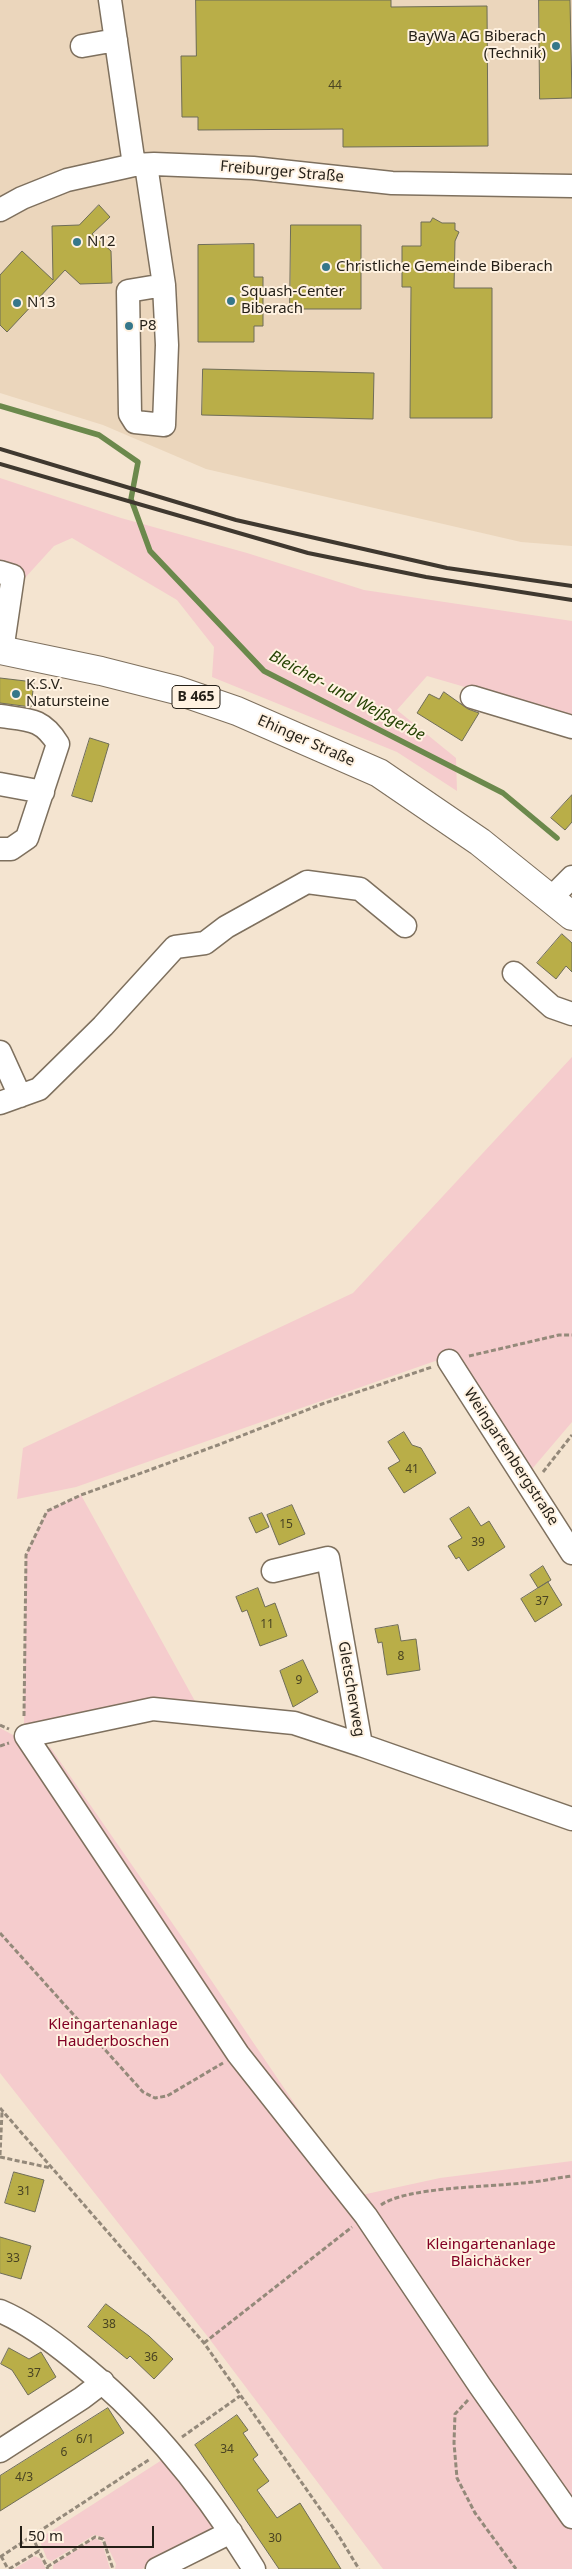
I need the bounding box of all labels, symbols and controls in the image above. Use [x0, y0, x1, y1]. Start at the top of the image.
place label: BayWa AG Biberach (Technik) [408, 28, 546, 63]
marker: BayWa AG Biberach (Technik) [550, 40, 562, 52]
house number: 44 [328, 79, 342, 93]
street label: Freiburger Straße [219, 158, 345, 186]
place label: N12 [87, 233, 116, 251]
marker: N12 [71, 236, 83, 248]
place label: Christliche Gemeinde Biberach [336, 258, 553, 276]
marker: Christliche Gemeinde Biberach [320, 261, 332, 273]
place label: Squash-Center Biberach [241, 283, 345, 318]
place label: N13 [27, 294, 56, 312]
marker: Squash-Center Biberach [225, 295, 237, 307]
marker: N13 [11, 297, 23, 309]
place label: P8 [139, 317, 157, 335]
marker: P8 [123, 320, 135, 332]
water label: Bleicher- und Weißgerbe [266, 647, 428, 745]
place label: K.S.V. Natursteine [26, 676, 109, 711]
road number: B 465 [172, 686, 220, 709]
marker: K.S.V. Natursteine [10, 688, 22, 700]
street label: Ehinger Straße [255, 712, 357, 770]
street label: Weingartenbergstraße [460, 1385, 562, 1529]
house number: 41 [405, 1463, 419, 1477]
house number: 15 [279, 1518, 293, 1532]
house number: 39 [471, 1536, 485, 1550]
house number: 37 [535, 1595, 549, 1609]
house number: 11 [260, 1618, 274, 1632]
street label: Gletscherweg [334, 1640, 368, 1738]
house number: 8 [398, 1650, 404, 1664]
house number: 9 [296, 1674, 302, 1688]
park label: Kleingartenanlage Hauderboschen [48, 2016, 178, 2051]
house number: 31 [17, 2185, 31, 2199]
park label: Kleingartenanlage Blaichäcker [426, 2236, 556, 2271]
house number: 33 [6, 2252, 20, 2266]
house number: 38 [102, 2318, 116, 2332]
house number: 36 [144, 2351, 158, 2365]
house number: 37 [27, 2367, 41, 2381]
house number: 6/1 [76, 2433, 94, 2447]
house number: 34 [220, 2443, 234, 2457]
house number: 6 [61, 2446, 67, 2460]
house number: 4/3 [15, 2471, 33, 2485]
scale bar [22, 2516, 156, 2548]
text: 50 m [28, 2525, 63, 2545]
house number: 30 [268, 2532, 282, 2546]

